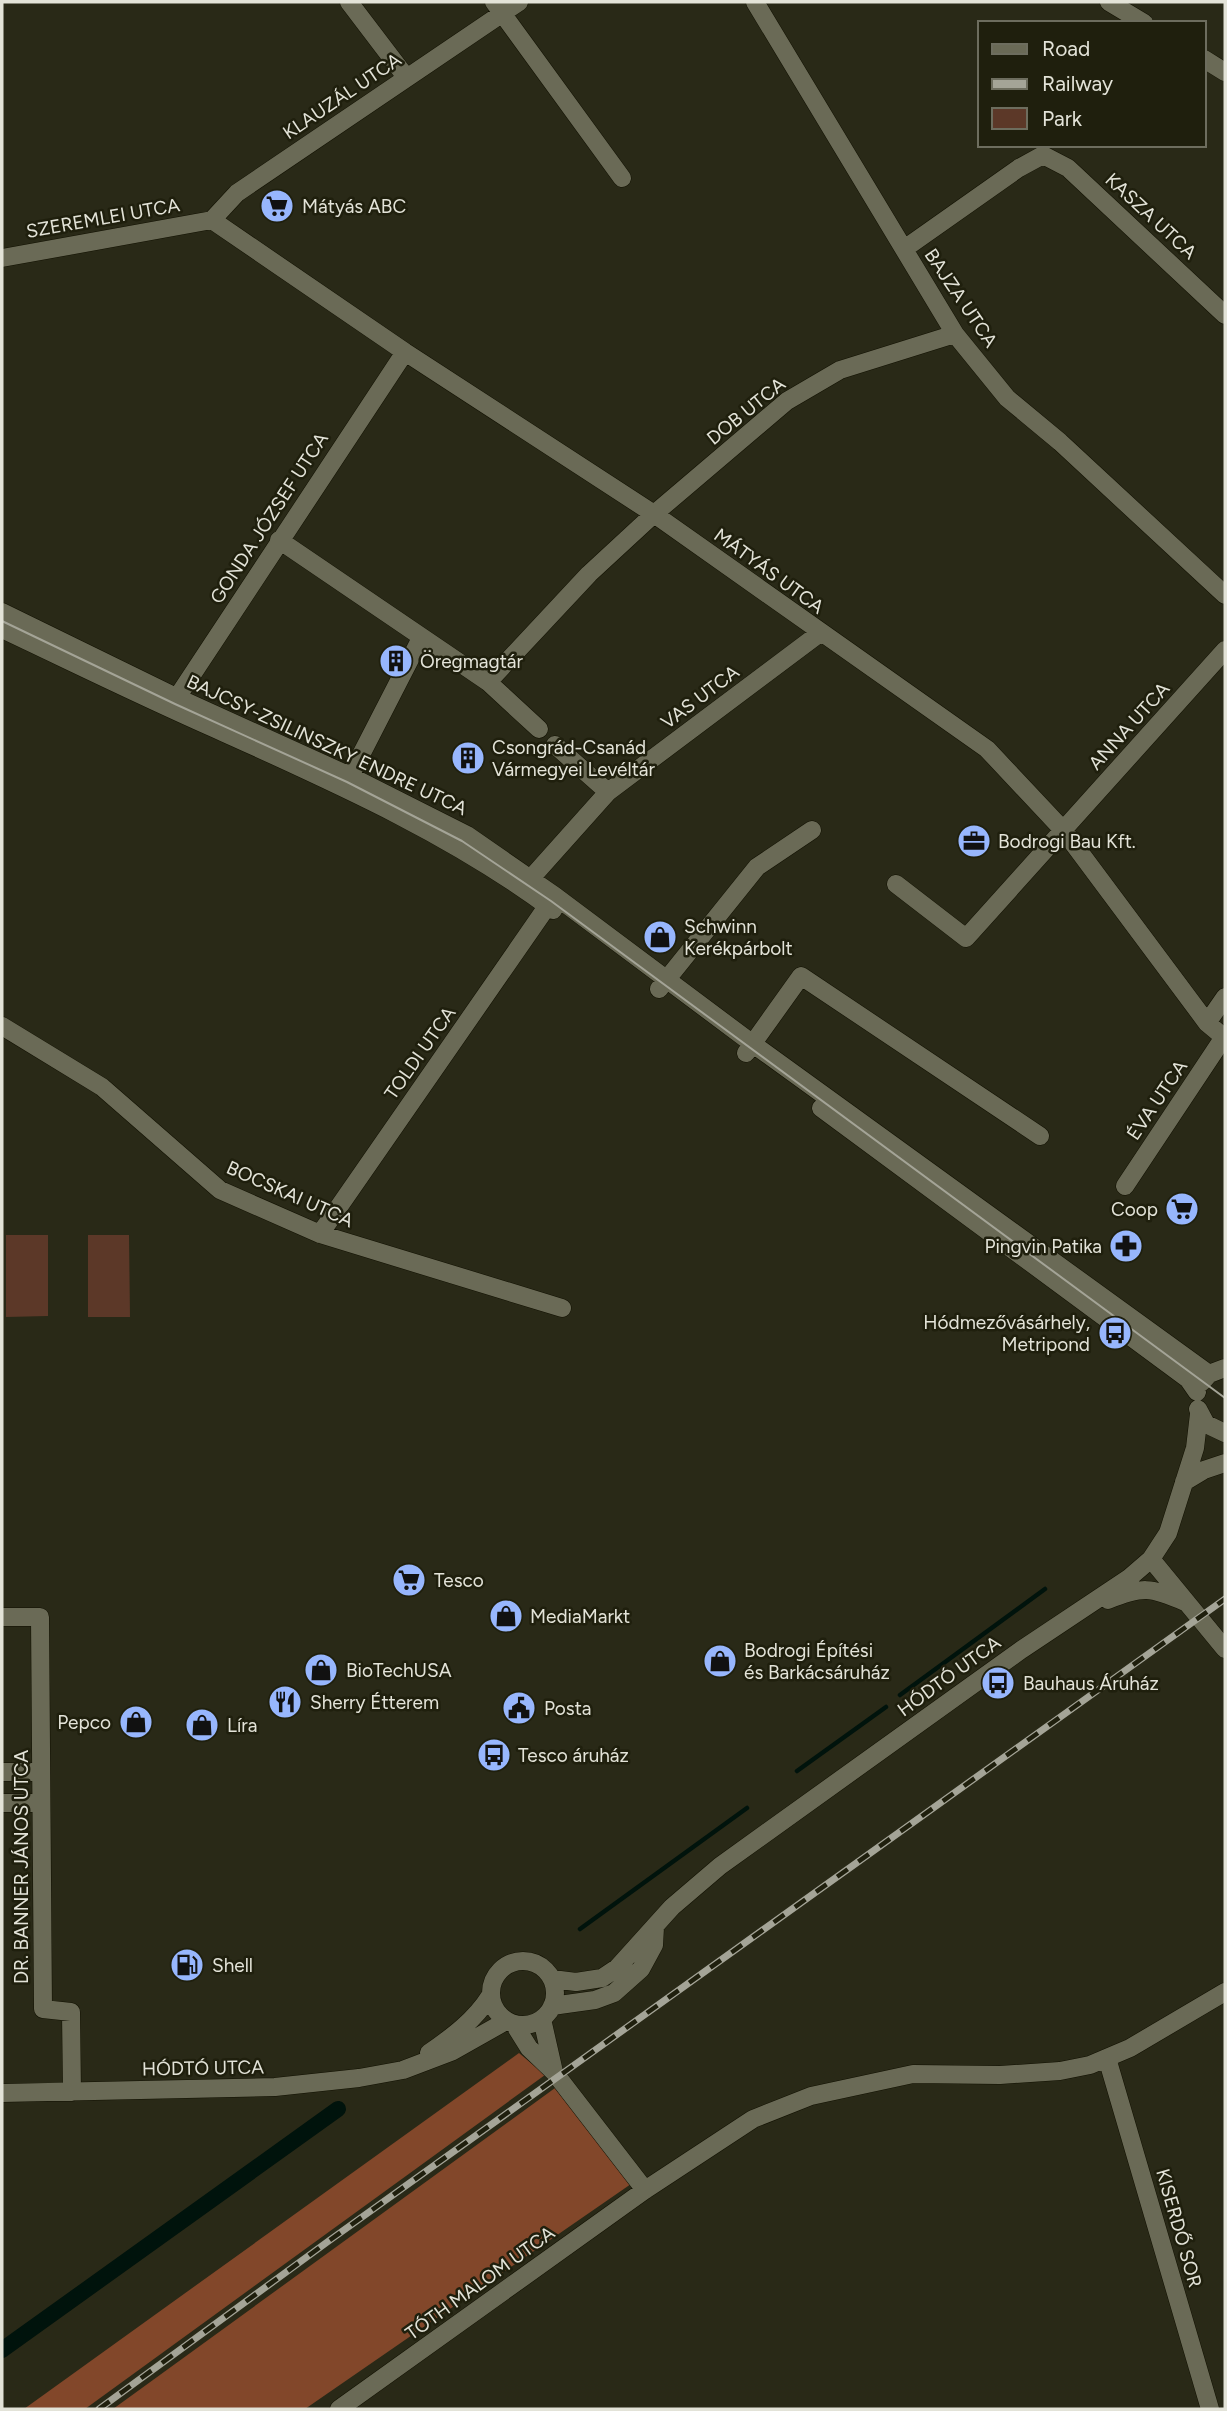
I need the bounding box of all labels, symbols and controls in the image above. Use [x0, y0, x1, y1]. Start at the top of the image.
legend [978, 21, 1206, 147]
text: Road [1042, 36, 1090, 61]
street label: KLAUZÁL UTCA [278, 48, 406, 144]
text: Railway [1042, 71, 1113, 96]
text: Park [1042, 106, 1083, 131]
street label: KASZA UTCA [1101, 168, 1201, 264]
supermarket icon: Mátyás ABC [258, 187, 296, 225]
street label: SZEREMLEI UTCA [24, 193, 182, 243]
place label: Mátyás ABC [302, 195, 406, 218]
street label: BAJZA UTCA [920, 244, 1003, 352]
street label: DOB UTCA [702, 372, 790, 450]
street label: GONDA JÓZSEF UTCA [205, 428, 333, 608]
street label: MÁTYÁS UTCA [709, 523, 829, 619]
building icon: Öregmagtár [377, 642, 415, 680]
place label: Öregmagtár [420, 650, 524, 673]
street label: VAS UTCA [656, 660, 744, 734]
street label: BAJCSY-ZSILINSZKY ENDRE UTCA [183, 670, 471, 820]
street label: ANNA UTCA [1084, 677, 1174, 775]
place label: Csongrád-Csanád Vármegyei Levéltár [492, 736, 655, 781]
building icon: Csongrád-Csanád Vármegyei Levéltár [449, 739, 487, 777]
office icon: Bodrogi Bau Kft. [955, 822, 993, 860]
place label: Bodrogi Bau Kft. [998, 830, 1136, 853]
place label: Schwinn Kerékpárbolt [684, 915, 793, 960]
shop icon: Schwinn Kerékpárbolt [641, 918, 679, 956]
street label: TOLDI UTCA [380, 1002, 461, 1104]
street label: ÉVA UTCA [1122, 1056, 1192, 1144]
street label: BOCSKAI UTCA [223, 1156, 357, 1232]
supermarket icon: Coop [1163, 1190, 1201, 1228]
place label: Coop [1111, 1198, 1158, 1221]
pharmacy icon: Pingvin Patika [1107, 1227, 1145, 1265]
place label: Pingvin Patika [984, 1235, 1102, 1258]
place label: Hódmezővásárhely, Metripond [923, 1311, 1090, 1356]
bus stop icon: Hódmezővásárhely, Metripond [1096, 1314, 1134, 1352]
supermarket icon: Tesco [390, 1561, 428, 1599]
place label: Tesco [434, 1569, 484, 1592]
shop icon: MediaMarkt [487, 1597, 525, 1635]
place label: MediaMarkt [530, 1605, 630, 1628]
street label: HÓDTÓ UTCA [893, 1631, 1005, 1721]
place label: Bodrogi Építési és Barkácsáruház [744, 1639, 890, 1684]
shop icon: Bodrogi Építési és Barkácsáruház [701, 1642, 739, 1680]
shop icon: BioTechUSA [302, 1651, 340, 1689]
place label: BioTechUSA [346, 1659, 452, 1682]
bus stop icon: Bauhaus Áruház [979, 1664, 1017, 1702]
place label: Bauhaus Áruház [1023, 1672, 1159, 1695]
restaurant icon: Sherry Étterem [266, 1683, 304, 1721]
public building icon: Posta [500, 1689, 538, 1727]
place label: Sherry Étterem [310, 1691, 439, 1714]
place label: Posta [544, 1697, 592, 1720]
shop icon: Pepco [117, 1703, 155, 1741]
shop icon: Líra [183, 1706, 221, 1744]
place label: Pepco [57, 1711, 111, 1734]
place label: Líra [227, 1714, 257, 1737]
bus stop icon: Tesco áruház [475, 1736, 513, 1774]
place label: Tesco áruház [518, 1744, 629, 1767]
street label: DR. BANNER JÁNOS UTCA [10, 1750, 33, 1984]
fuel station icon: Shell [168, 1946, 206, 1984]
place label: Shell [212, 1954, 253, 1977]
street label: HÓDTÓ UTCA [142, 2055, 264, 2081]
street label: KISERDŐ SOR [1151, 2166, 1207, 2290]
street label: TÓTH MALOM UTCA [401, 2221, 559, 2345]

